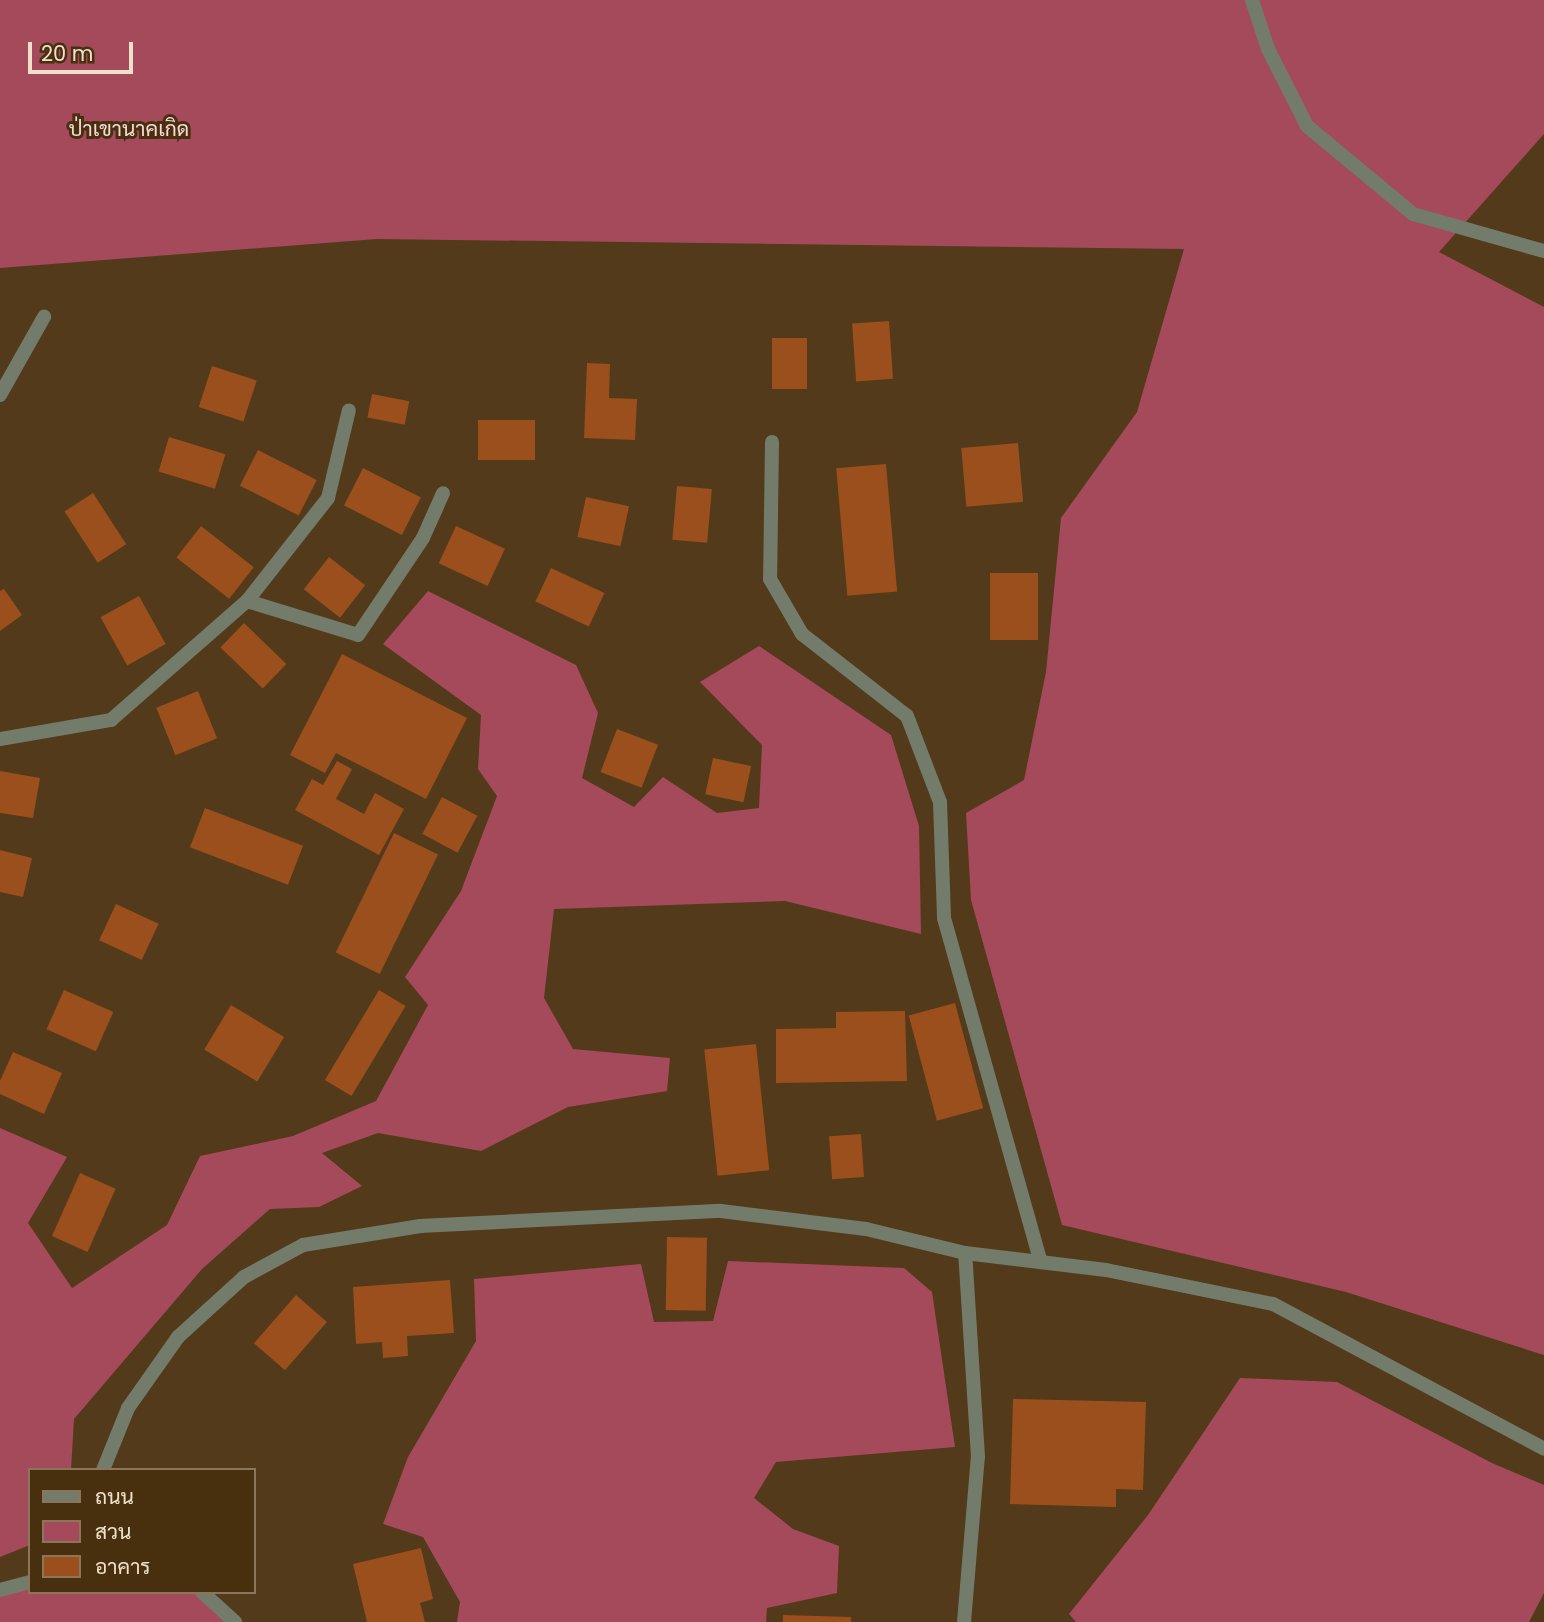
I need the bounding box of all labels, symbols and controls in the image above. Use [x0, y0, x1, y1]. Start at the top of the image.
scale bar [32, 28, 136, 72]
text: 20 m [41, 39, 94, 68]
park label: ป่าเขานาคเกิด [69, 116, 189, 142]
legend [28, 1468, 256, 1594]
text: ถนน [95, 1482, 134, 1511]
text: สวน [95, 1517, 131, 1546]
text: อาคาร [95, 1552, 151, 1581]

